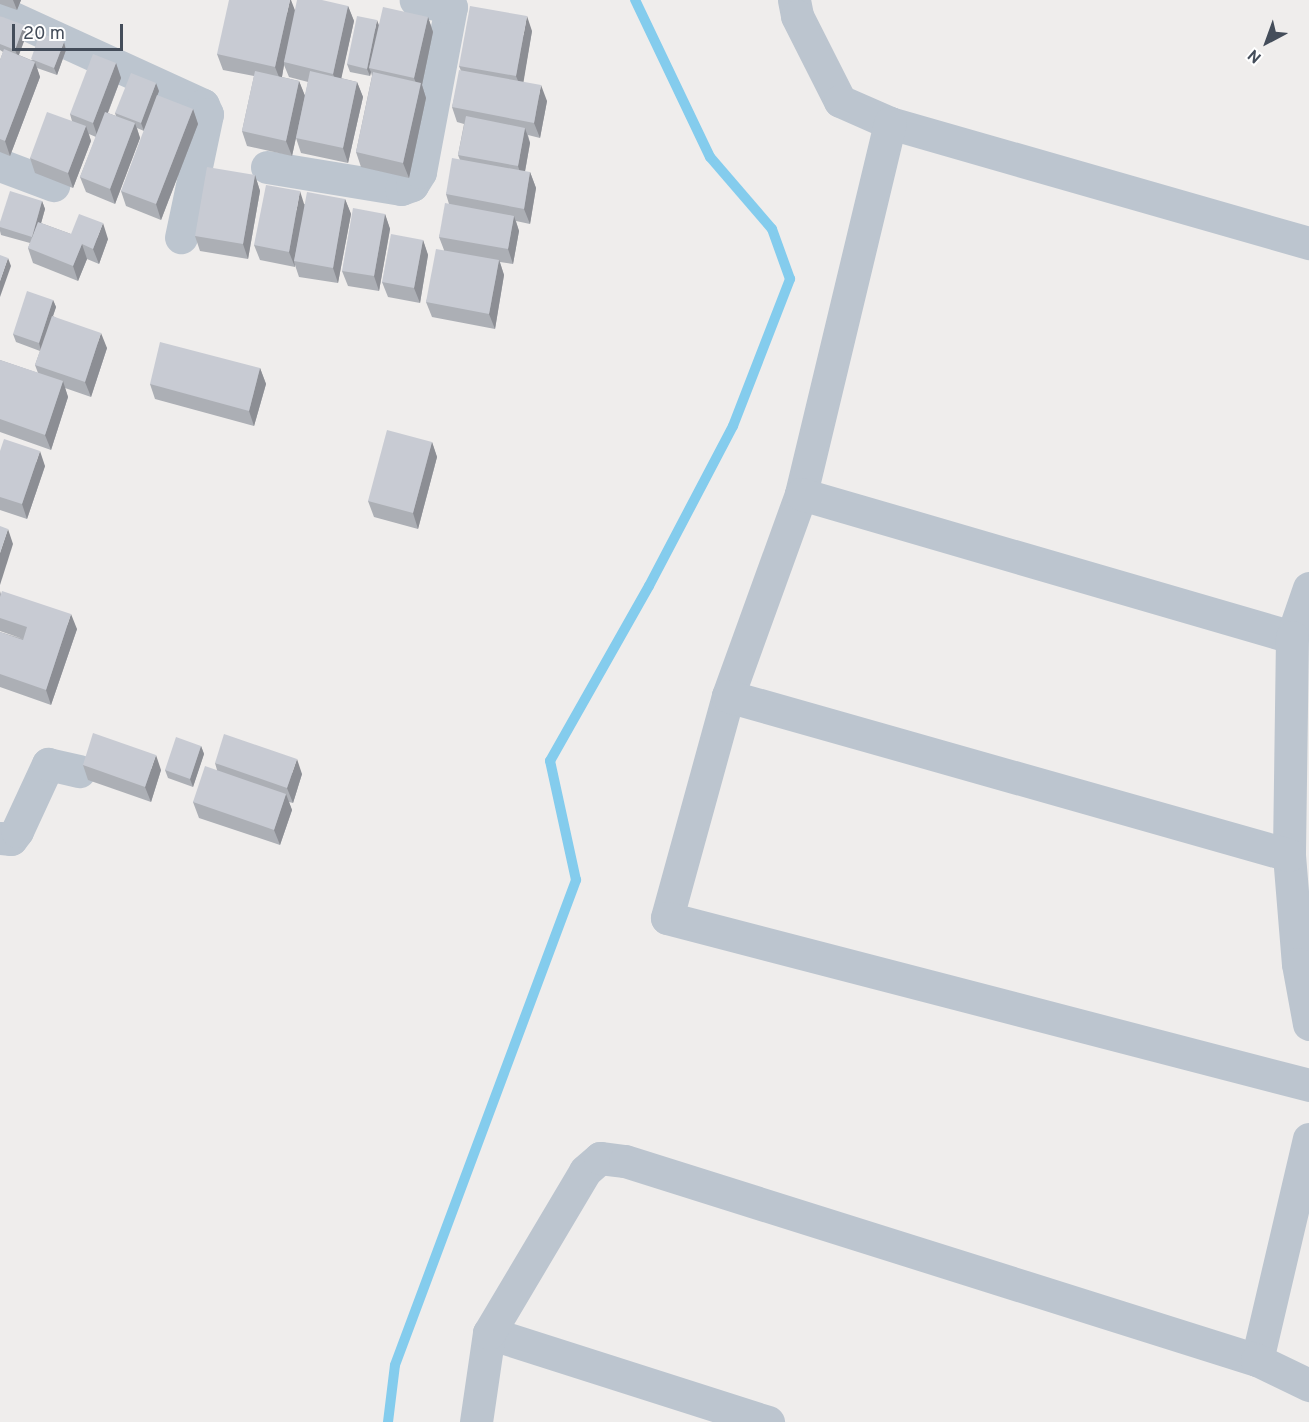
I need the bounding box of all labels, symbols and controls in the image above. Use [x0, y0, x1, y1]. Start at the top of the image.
scale bar [15, 12, 126, 50]
north arrow [1237, 12, 1297, 72]
text: 20 m [23, 23, 65, 46]
text: N [1244, 44, 1266, 67]

